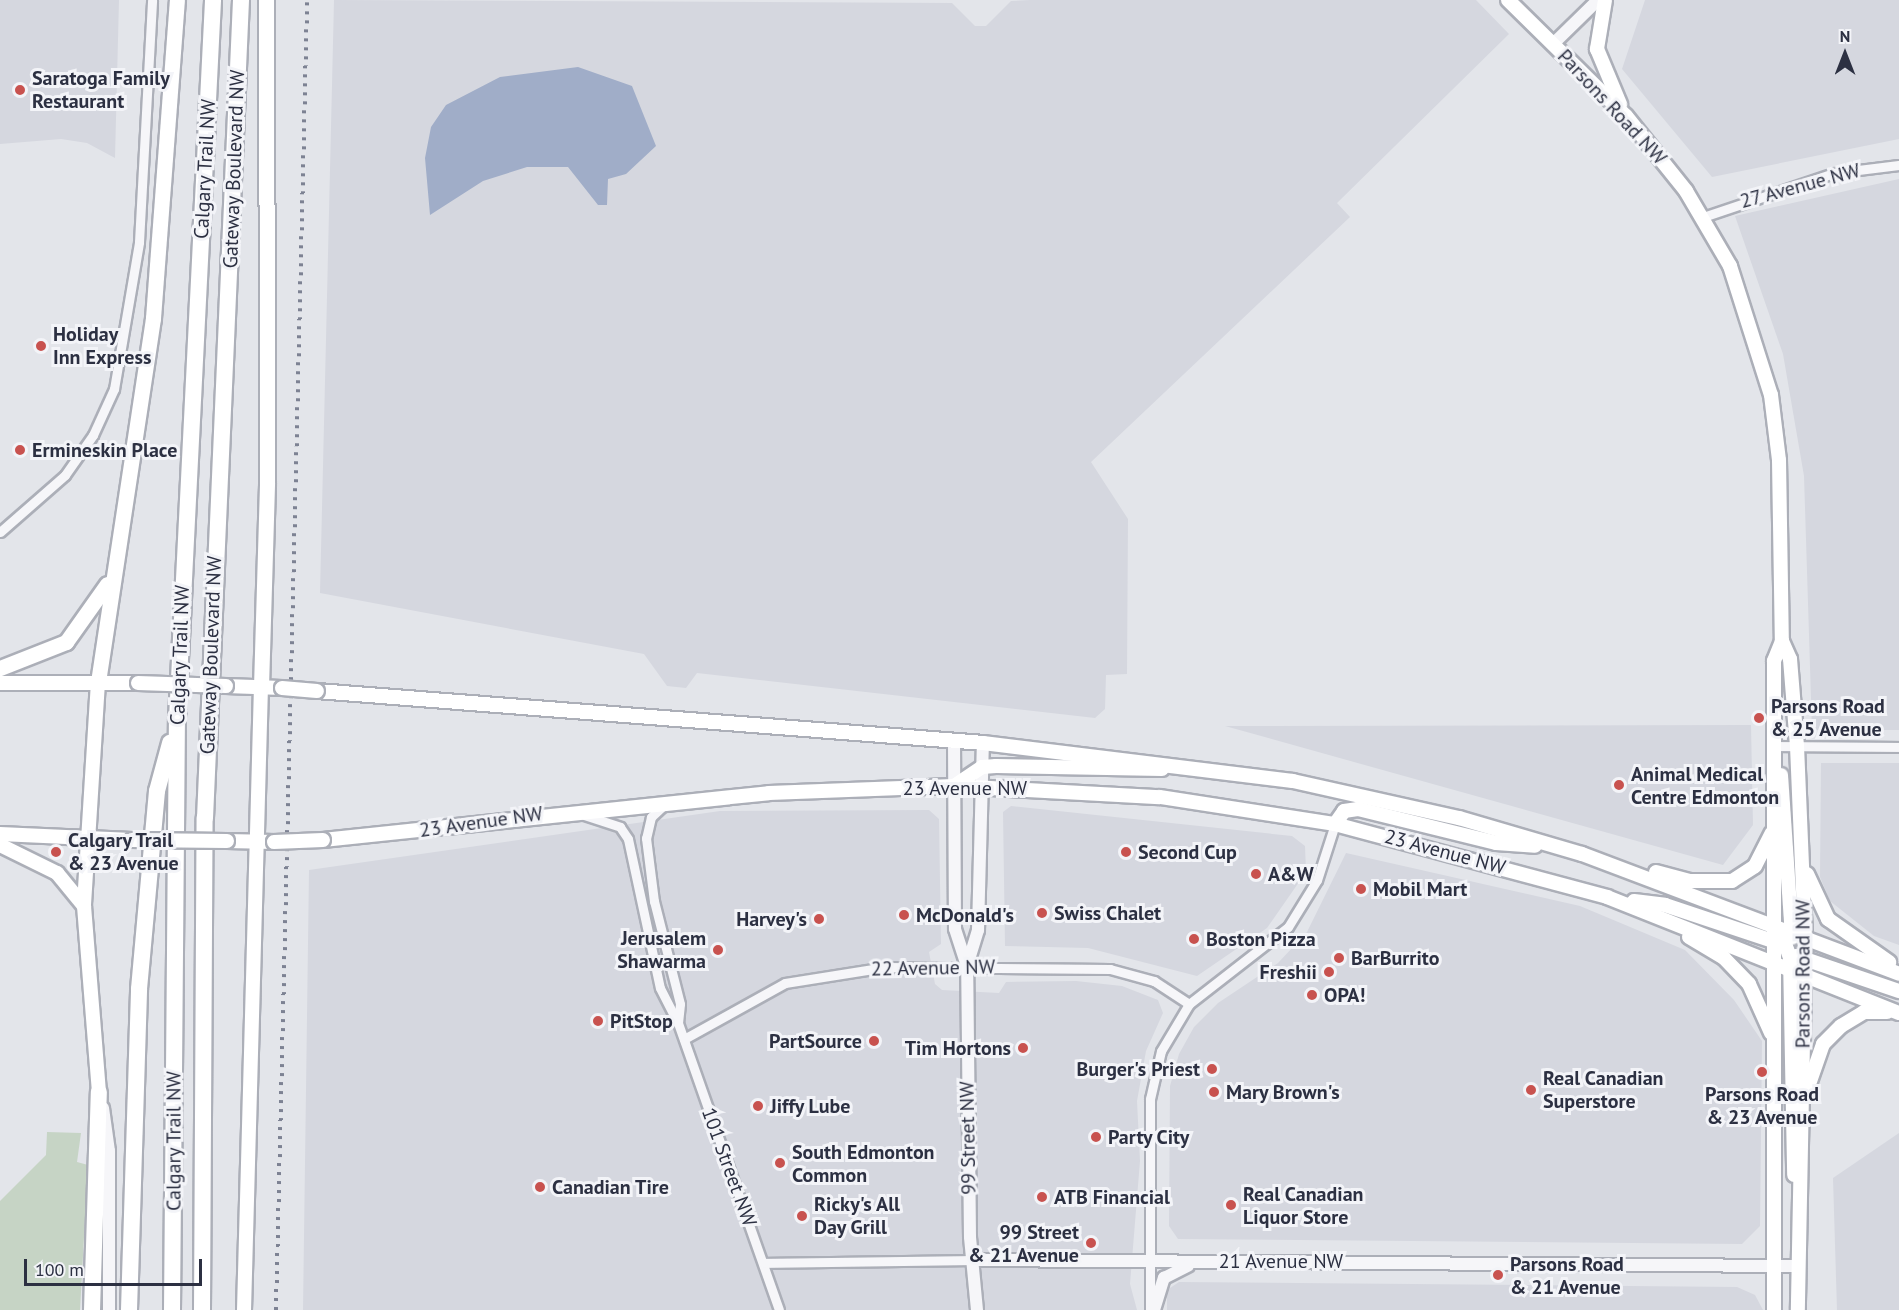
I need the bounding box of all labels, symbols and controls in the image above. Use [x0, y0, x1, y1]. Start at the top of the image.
north arrow [1815, 24, 1875, 84]
text: N [1840, 26, 1850, 46]
street label: Parsons Road NW [1553, 44, 1671, 170]
place label: Saratoga Family Restaurant [32, 66, 170, 113]
street label: Gateway Boulevard NW [219, 69, 249, 269]
marker: Saratoga Family Restaurant [13, 83, 27, 97]
street label: Calgary Trail NW [189, 98, 221, 240]
street label: 27 Avenue NW [1737, 158, 1863, 214]
place label: Holiday Inn Express [53, 322, 151, 369]
marker: Holiday Inn Express [34, 339, 48, 353]
place label: Ermineskin Place [32, 438, 177, 462]
marker: Ermineskin Place [13, 443, 27, 457]
street label: Gateway Boulevard NW [196, 555, 226, 755]
street label: Calgary Trail NW [166, 584, 194, 726]
place label: Parsons Road & 25 Avenue [1771, 694, 1885, 741]
marker: Parsons Road & 25 Avenue [1752, 711, 1766, 725]
place label: Animal Medical Centre Edmonton [1631, 762, 1779, 809]
street label: 23 Avenue NW [903, 776, 1027, 800]
marker: Animal Medical Centre Edmonton [1612, 778, 1626, 792]
street label: 23 Avenue NW [417, 801, 545, 843]
street label: 23 Avenue NW [1382, 824, 1508, 880]
place label: Calgary Trail & 23 Avenue [68, 828, 179, 875]
place label: Second Cup [1138, 840, 1237, 864]
marker: Calgary Trail & 23 Avenue [49, 845, 63, 859]
marker: Second Cup [1119, 845, 1133, 859]
place label: A&W [1268, 862, 1314, 886]
marker: A&W [1249, 867, 1263, 881]
place label: Mobil Mart [1373, 877, 1467, 901]
marker: Mobil Mart [1354, 882, 1368, 896]
street label: Parsons Road NW [1791, 900, 1815, 1048]
place label: Swiss Chalet [1054, 901, 1161, 925]
place label: McDonald's [916, 903, 1014, 927]
marker: Swiss Chalet [1035, 906, 1049, 920]
place label: Harvey's [736, 907, 807, 931]
marker: McDonald's [897, 908, 911, 922]
marker: Harvey's [812, 912, 826, 926]
place label: Jerusalem Shawarma [617, 927, 706, 974]
place label: Boston Pizza [1206, 927, 1316, 951]
marker: Boston Pizza [1187, 932, 1201, 946]
marker: Jerusalem Shawarma [711, 943, 725, 957]
place label: BarBurrito [1351, 946, 1439, 970]
marker: BarBurrito [1332, 951, 1346, 965]
street label: 22 Avenue NW [870, 955, 996, 981]
place label: Freshii [1260, 960, 1317, 984]
marker: Freshii [1322, 965, 1336, 979]
place label: OPA! [1324, 983, 1365, 1007]
marker: OPA! [1305, 988, 1319, 1002]
place label: PitStop [610, 1009, 673, 1033]
marker: PitStop [591, 1014, 605, 1028]
place label: PartSource [769, 1029, 862, 1053]
marker: PartSource [867, 1034, 881, 1048]
place label: Tim Hortons [905, 1036, 1011, 1060]
marker: Tim Hortons [1016, 1041, 1030, 1055]
place label: Burger's Priest [1077, 1057, 1200, 1081]
marker: Burger's Priest [1205, 1062, 1219, 1076]
marker: Parsons Road & 23 Avenue [1755, 1065, 1769, 1079]
place label: Real Canadian Superstore [1543, 1066, 1664, 1113]
street label: Calgary Trail NW [162, 1070, 186, 1212]
place label: Mary Brown's [1226, 1080, 1340, 1104]
street label: 99 Street NW [955, 1081, 981, 1195]
place label: Parsons Road & 23 Avenue [1705, 1082, 1819, 1129]
marker: Real Canadian Superstore [1524, 1083, 1538, 1097]
marker: Mary Brown's [1207, 1085, 1221, 1099]
place label: Jiffy Lube [770, 1094, 851, 1118]
marker: Jiffy Lube [751, 1099, 765, 1113]
street label: 101 Street NW [696, 1104, 762, 1230]
place label: Party City [1108, 1125, 1190, 1149]
marker: Party City [1089, 1130, 1103, 1144]
place label: South Edmonton Common [792, 1140, 935, 1187]
marker: South Edmonton Common [773, 1156, 787, 1170]
place label: Canadian Tire [552, 1175, 670, 1199]
marker: Canadian Tire [533, 1180, 547, 1194]
place label: Real Canadian Liquor Store [1243, 1182, 1364, 1229]
place label: ATB Financial [1054, 1185, 1170, 1209]
marker: ATB Financial [1035, 1190, 1049, 1204]
place label: Ricky's All Day Grill [814, 1192, 901, 1239]
marker: Real Canadian Liquor Store [1224, 1198, 1238, 1212]
marker: Ricky's All Day Grill [795, 1209, 809, 1223]
place label: 99 Street & 21 Avenue [968, 1220, 1079, 1267]
marker: 99 Street & 21 Avenue [1084, 1236, 1098, 1250]
scale bar [27, 1247, 206, 1285]
street label: 21 Avenue NW [1219, 1249, 1343, 1273]
place label: Parsons Road & 21 Avenue [1510, 1252, 1624, 1299]
text: 100 m [35, 1258, 84, 1281]
marker: Parsons Road & 21 Avenue [1491, 1268, 1505, 1282]

